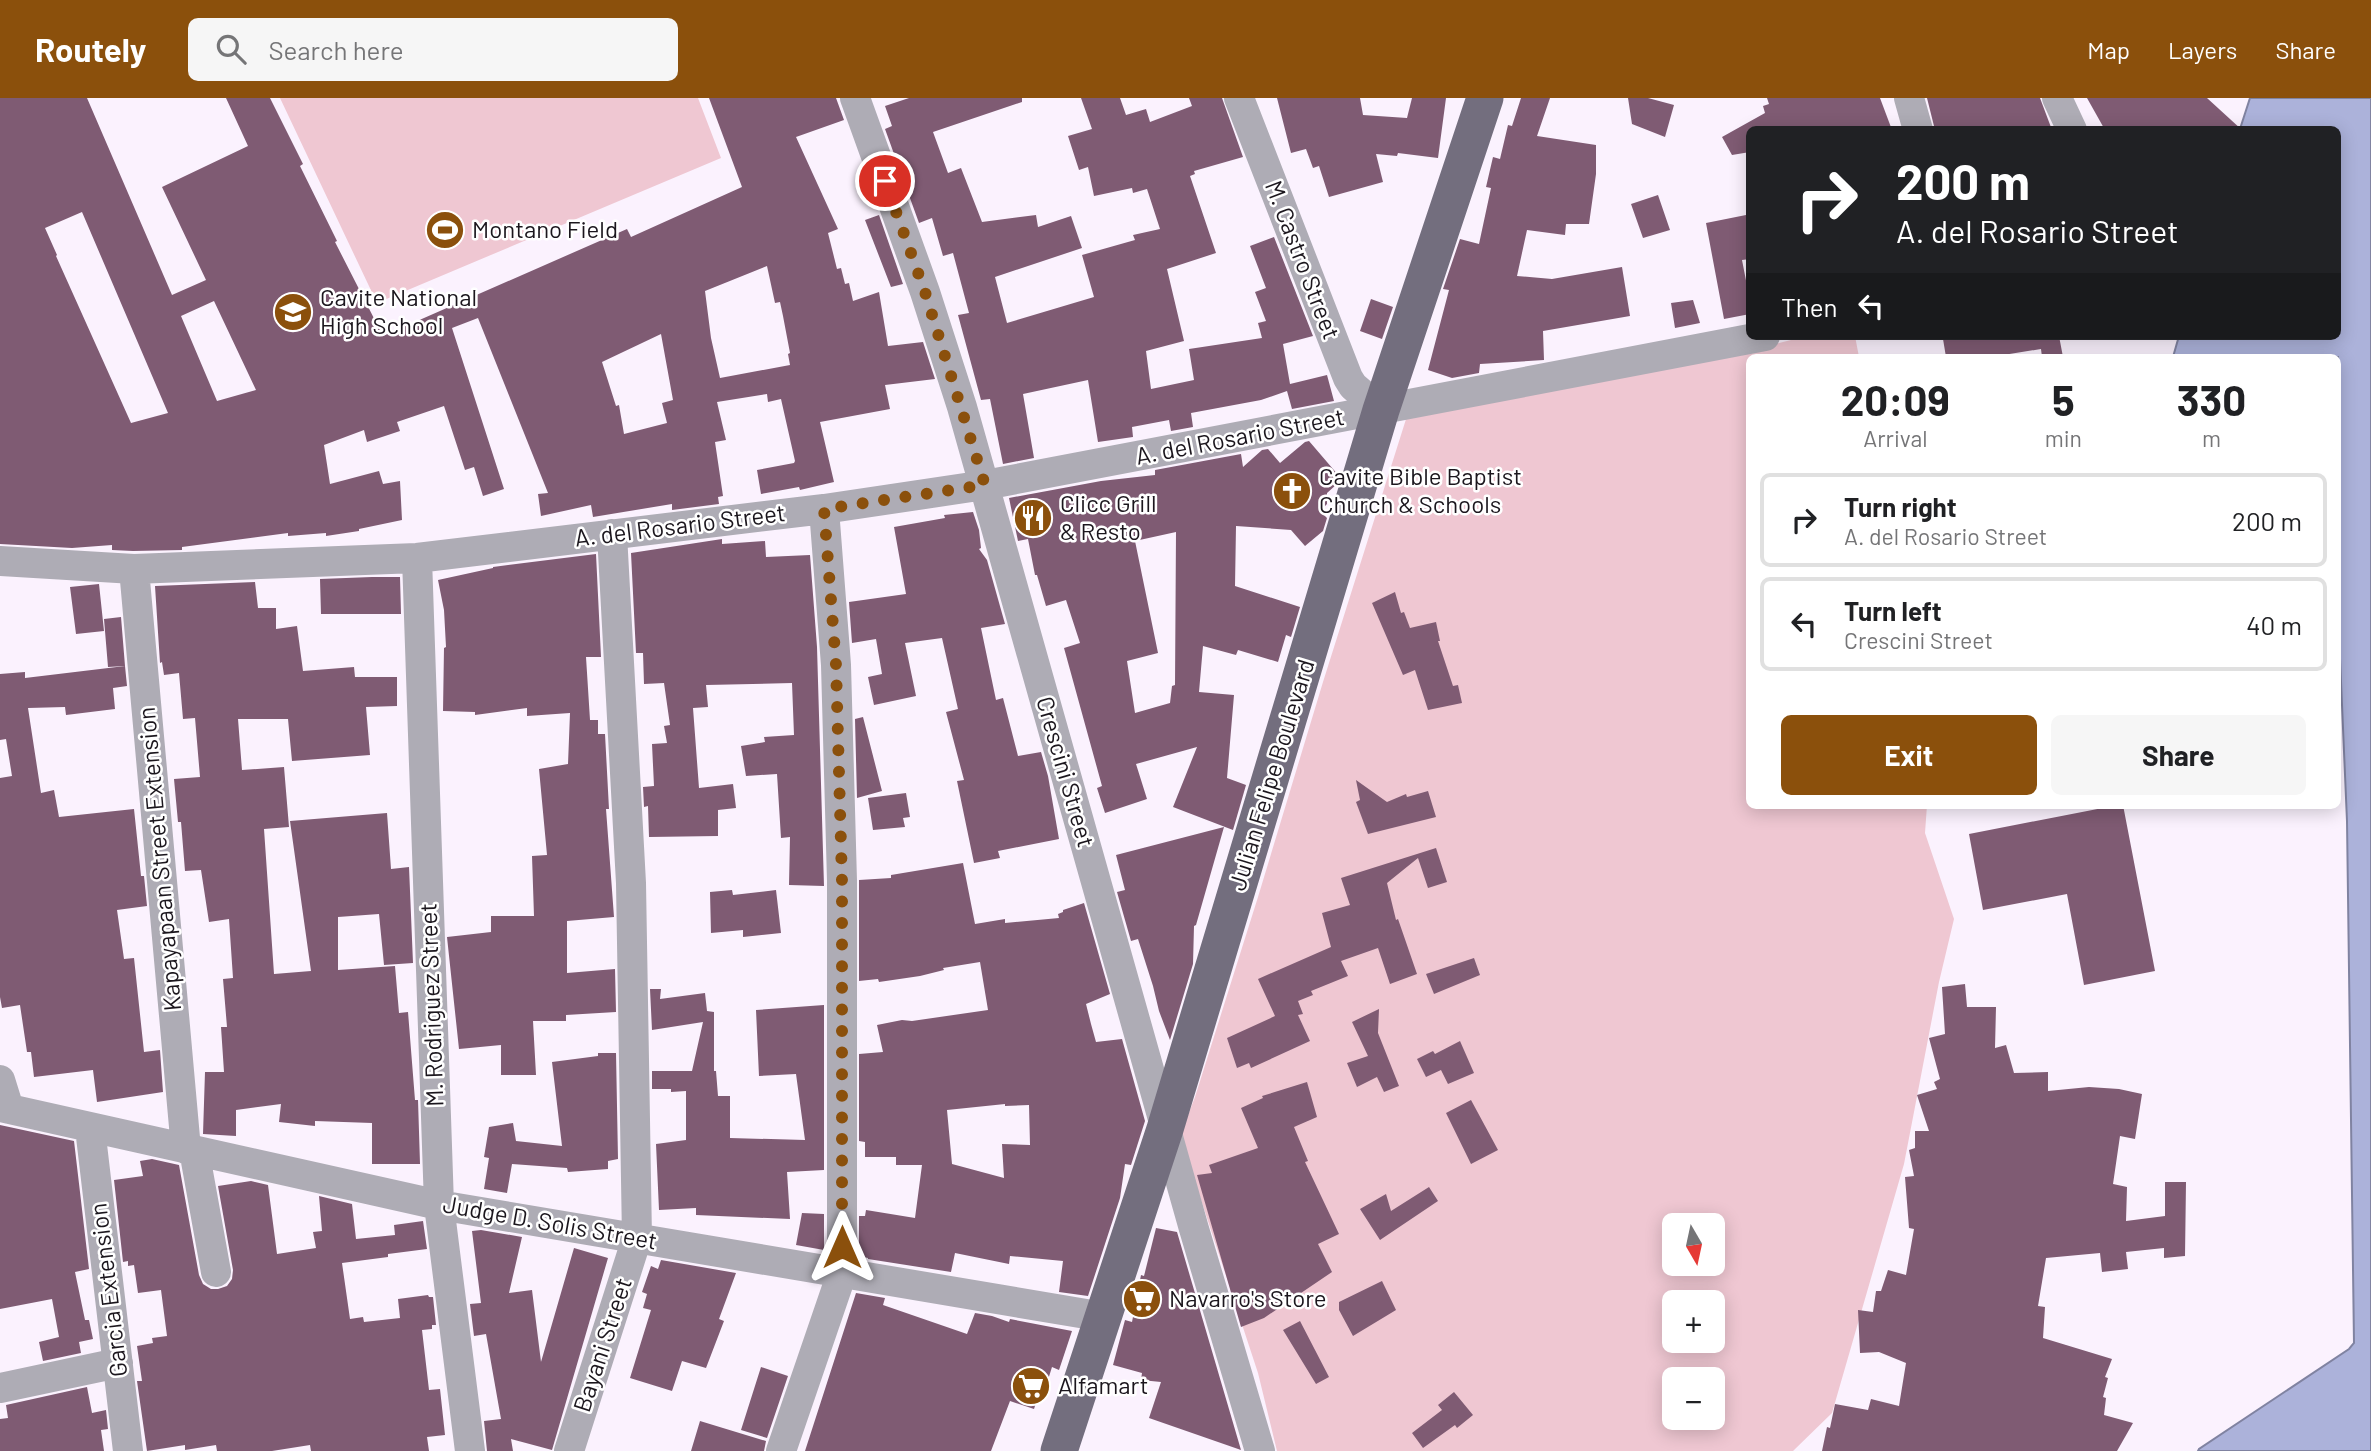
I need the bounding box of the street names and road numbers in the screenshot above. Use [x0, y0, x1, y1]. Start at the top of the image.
street label: M. Castro Street [1260, 176, 1347, 343]
street label: A. del Rosario Street [1133, 401, 1347, 470]
street label: A. del Rosario Street [573, 497, 787, 552]
street label: Julian Felipe Boulevard [1222, 655, 1320, 894]
street label: Crescini Street [1031, 693, 1102, 850]
street label: Kapayapaan Street Extension [131, 706, 186, 1012]
street label: M. Rodriguez Street [412, 903, 449, 1107]
street label: Judge D. Solis Street [441, 1188, 660, 1255]
street label: Garcia Extension [82, 1202, 133, 1379]
street label: Bayani Street [566, 1274, 637, 1415]

